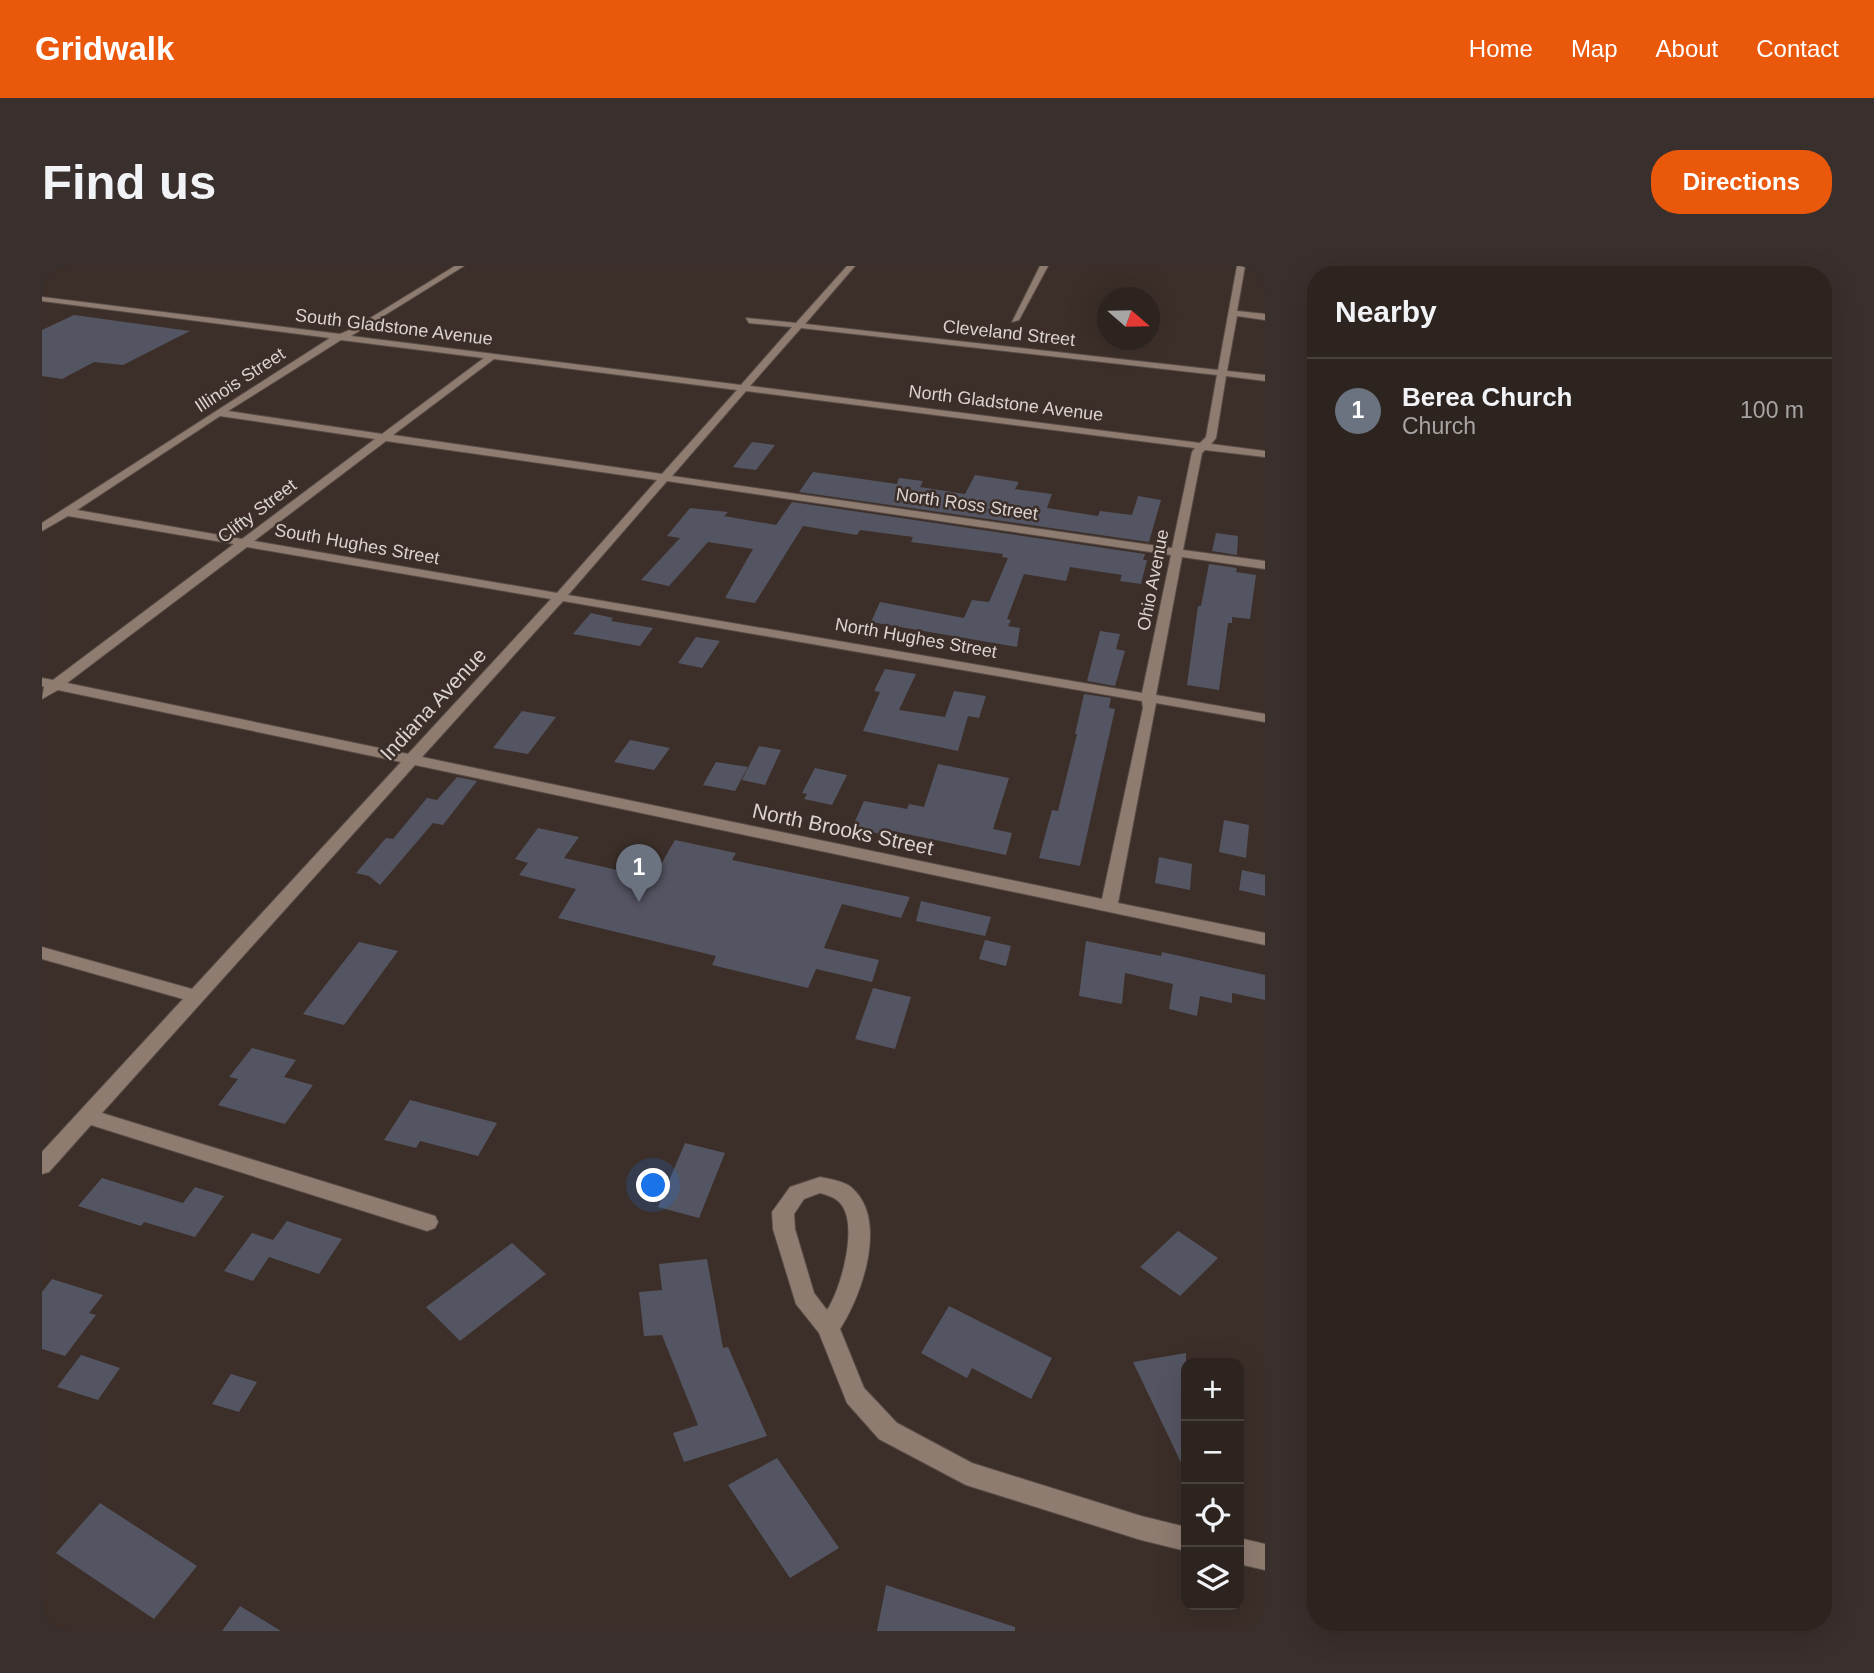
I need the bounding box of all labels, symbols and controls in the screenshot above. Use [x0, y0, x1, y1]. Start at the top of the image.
text: Gridwalk [35, 30, 174, 67]
text: Home [1469, 35, 1533, 62]
text: Map [1571, 35, 1618, 62]
text: About [1656, 35, 1718, 62]
text: Contact [1756, 35, 1839, 62]
button: Directions [1651, 150, 1832, 214]
text: Find us [42, 155, 216, 209]
north arrow [1097, 287, 1160, 350]
text: Nearby [1335, 295, 1437, 328]
street label: South Gladstone Avenue [294, 305, 494, 349]
street label: Cleveland Street [942, 316, 1076, 350]
street label: Illinois Street [191, 344, 289, 416]
street label: North Gladstone Avenue [908, 381, 1104, 425]
text: Berea Church [1402, 382, 1573, 412]
text: 1 [1352, 397, 1364, 423]
text: 100 m [1740, 397, 1804, 423]
text: Church [1402, 413, 1476, 439]
street label: Clifty Street [214, 475, 300, 547]
street label: North Ross Street [895, 484, 1039, 524]
street label: South Hughes Street [273, 520, 441, 568]
street label: Ohio Avenue [1133, 528, 1173, 632]
street label: North Hughes Street [833, 614, 999, 662]
street label: Indiana Avenue [375, 643, 491, 765]
street label: North Brooks Street [750, 799, 936, 859]
pin: 1 [616, 844, 662, 902]
your location [636, 1168, 670, 1202]
map controls [1181, 1358, 1244, 1610]
button: + [1181, 1358, 1244, 1421]
button: − [1181, 1421, 1244, 1484]
button: locate [1181, 1484, 1244, 1547]
button: layers [1181, 1547, 1244, 1610]

